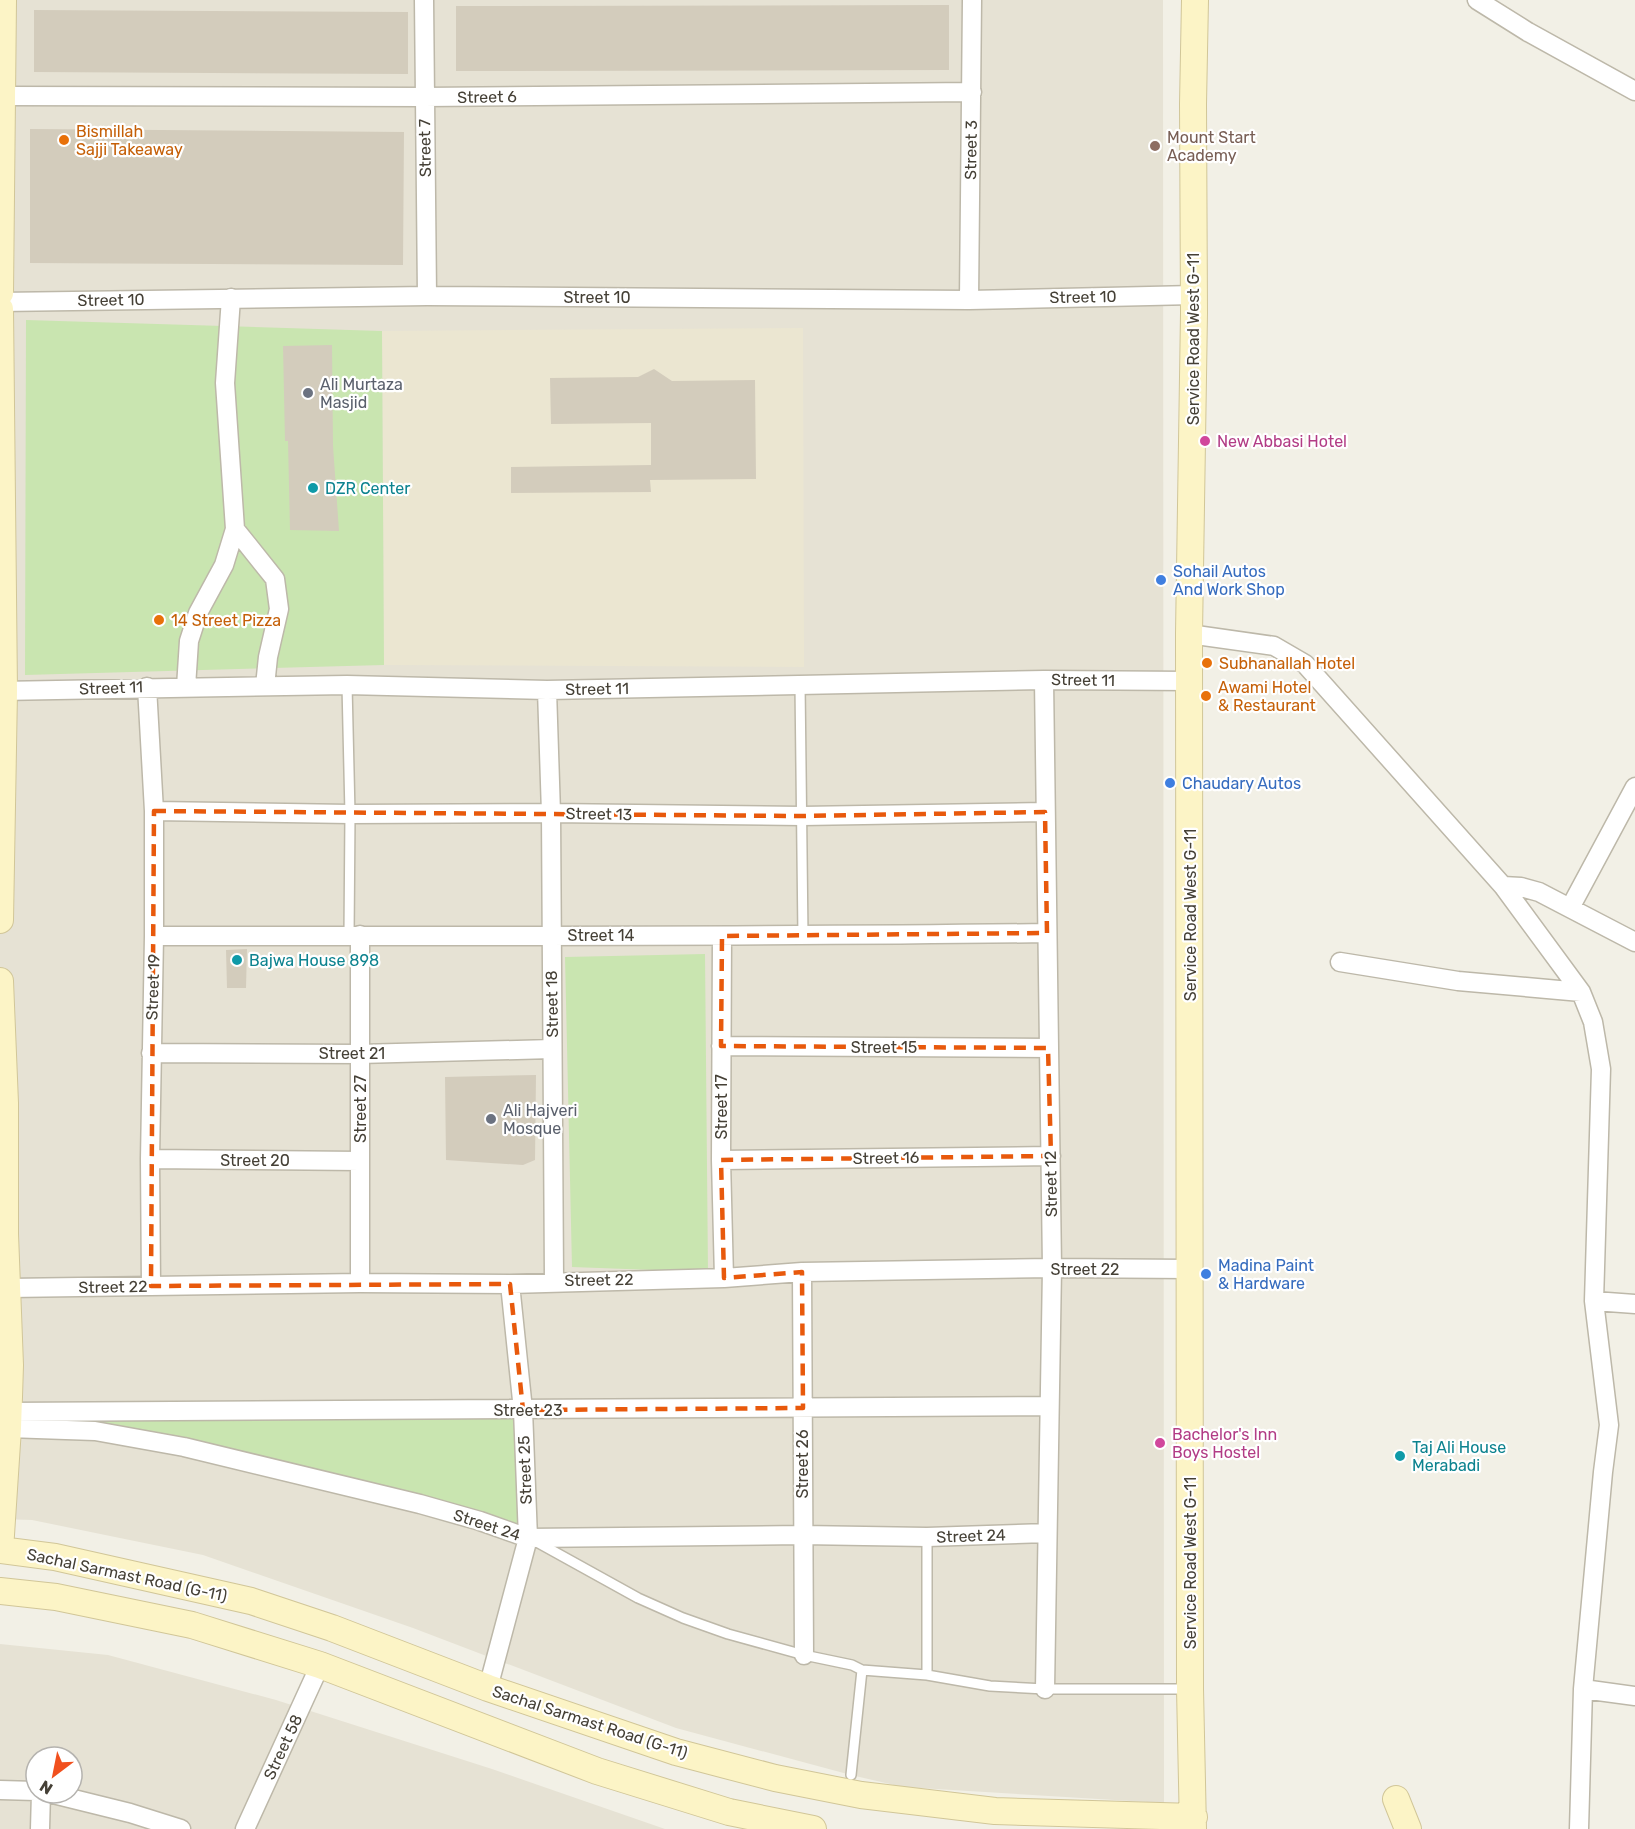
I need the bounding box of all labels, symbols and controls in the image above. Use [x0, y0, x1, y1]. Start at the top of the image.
street label: Street 6 [457, 87, 517, 107]
street label: Street 7 [415, 119, 435, 177]
street label: Street 3 [961, 120, 981, 180]
place label: Bismillah Sajji Takeaway [76, 122, 183, 159]
place label: Mount Start Academy [1167, 128, 1256, 165]
marker: Bismillah Sajji Takeaway [57, 133, 71, 147]
marker: Mount Start Academy [1148, 139, 1162, 153]
street label: Service Road West G-11 [1184, 253, 1203, 425]
street label: Street 10 [1049, 287, 1117, 307]
street label: Street 10 [563, 288, 631, 307]
street label: Street 10 [77, 290, 145, 310]
place label: Ali Murtaza Masjid [320, 375, 403, 412]
marker: Ali Murtaza Masjid [301, 386, 315, 400]
place label: New Abbasi Hotel [1217, 432, 1347, 451]
marker: New Abbasi Hotel [1198, 434, 1212, 448]
place label: DZR Center [325, 479, 410, 498]
marker: DZR Center [306, 481, 320, 495]
place label: Sohail Autos And Work Shop [1173, 562, 1285, 599]
marker: Sohail Autos And Work Shop [1154, 573, 1168, 587]
place label: 14 Street Pizza [171, 611, 281, 630]
marker: 14 Street Pizza [152, 613, 166, 627]
place label: Subhanallah Hotel [1219, 654, 1355, 673]
marker: Subhanallah Hotel [1200, 656, 1214, 670]
street label: Street 11 [1051, 670, 1115, 690]
street label: Street 11 [79, 677, 143, 699]
place label: Awami Hotel & Restaurant [1218, 678, 1316, 715]
street label: Street 11 [565, 679, 629, 699]
marker: Awami Hotel & Restaurant [1199, 689, 1213, 703]
place label: Chaudary Autos [1182, 774, 1301, 793]
marker: Chaudary Autos [1163, 776, 1177, 790]
street label: Street 13 [566, 804, 632, 824]
street label: Service Road West G-11 [1181, 829, 1200, 1001]
street label: Street 14 [568, 926, 635, 945]
place label: Bajwa House 898 [249, 951, 379, 970]
street label: Street 19 [142, 953, 164, 1021]
marker: Bajwa House 898 [230, 953, 244, 967]
street label: Street 18 [542, 970, 562, 1038]
street label: Street 15 [851, 1038, 917, 1057]
street label: Street 21 [319, 1044, 385, 1063]
street label: Street 17 [712, 1074, 731, 1140]
street label: Street 27 [351, 1075, 370, 1143]
place label: Ali Hajveri Mosque [503, 1101, 577, 1138]
marker: Ali Hajveri Mosque [484, 1112, 498, 1126]
street label: Street 16 [852, 1148, 920, 1168]
street label: Street 20 [220, 1151, 290, 1170]
street label: Street 12 [1041, 1151, 1061, 1217]
place label: Madina Paint & Hardware [1218, 1256, 1314, 1293]
street label: Street 22 [1051, 1260, 1119, 1279]
marker: Madina Paint & Hardware [1199, 1267, 1213, 1281]
street label: Street 22 [564, 1270, 634, 1290]
street label: Street 22 [78, 1277, 148, 1297]
street label: Street 23 [493, 1401, 563, 1420]
place label: Bachelor's Inn Boys Hostel [1172, 1425, 1277, 1462]
street label: Street 26 [793, 1429, 812, 1499]
street label: Street 25 [514, 1435, 536, 1505]
marker: Bachelor's Inn Boys Hostel [1153, 1436, 1167, 1450]
place label: Taj Ali House Merabadi [1412, 1438, 1506, 1475]
marker: Taj Ali House Merabadi [1393, 1449, 1407, 1463]
street label: Service Road West G-11 [1181, 1477, 1200, 1649]
street label: Street 24 [451, 1505, 523, 1545]
street label: Street 24 [936, 1525, 1006, 1547]
street label: Sachal Sarmast Road (G-11) [25, 1544, 229, 1606]
street label: Sachal Sarmast Road (G-11) [490, 1681, 690, 1763]
street label: Street 58 [260, 1711, 306, 1783]
north arrow [24, 1745, 84, 1805]
text: N [36, 1776, 56, 1798]

